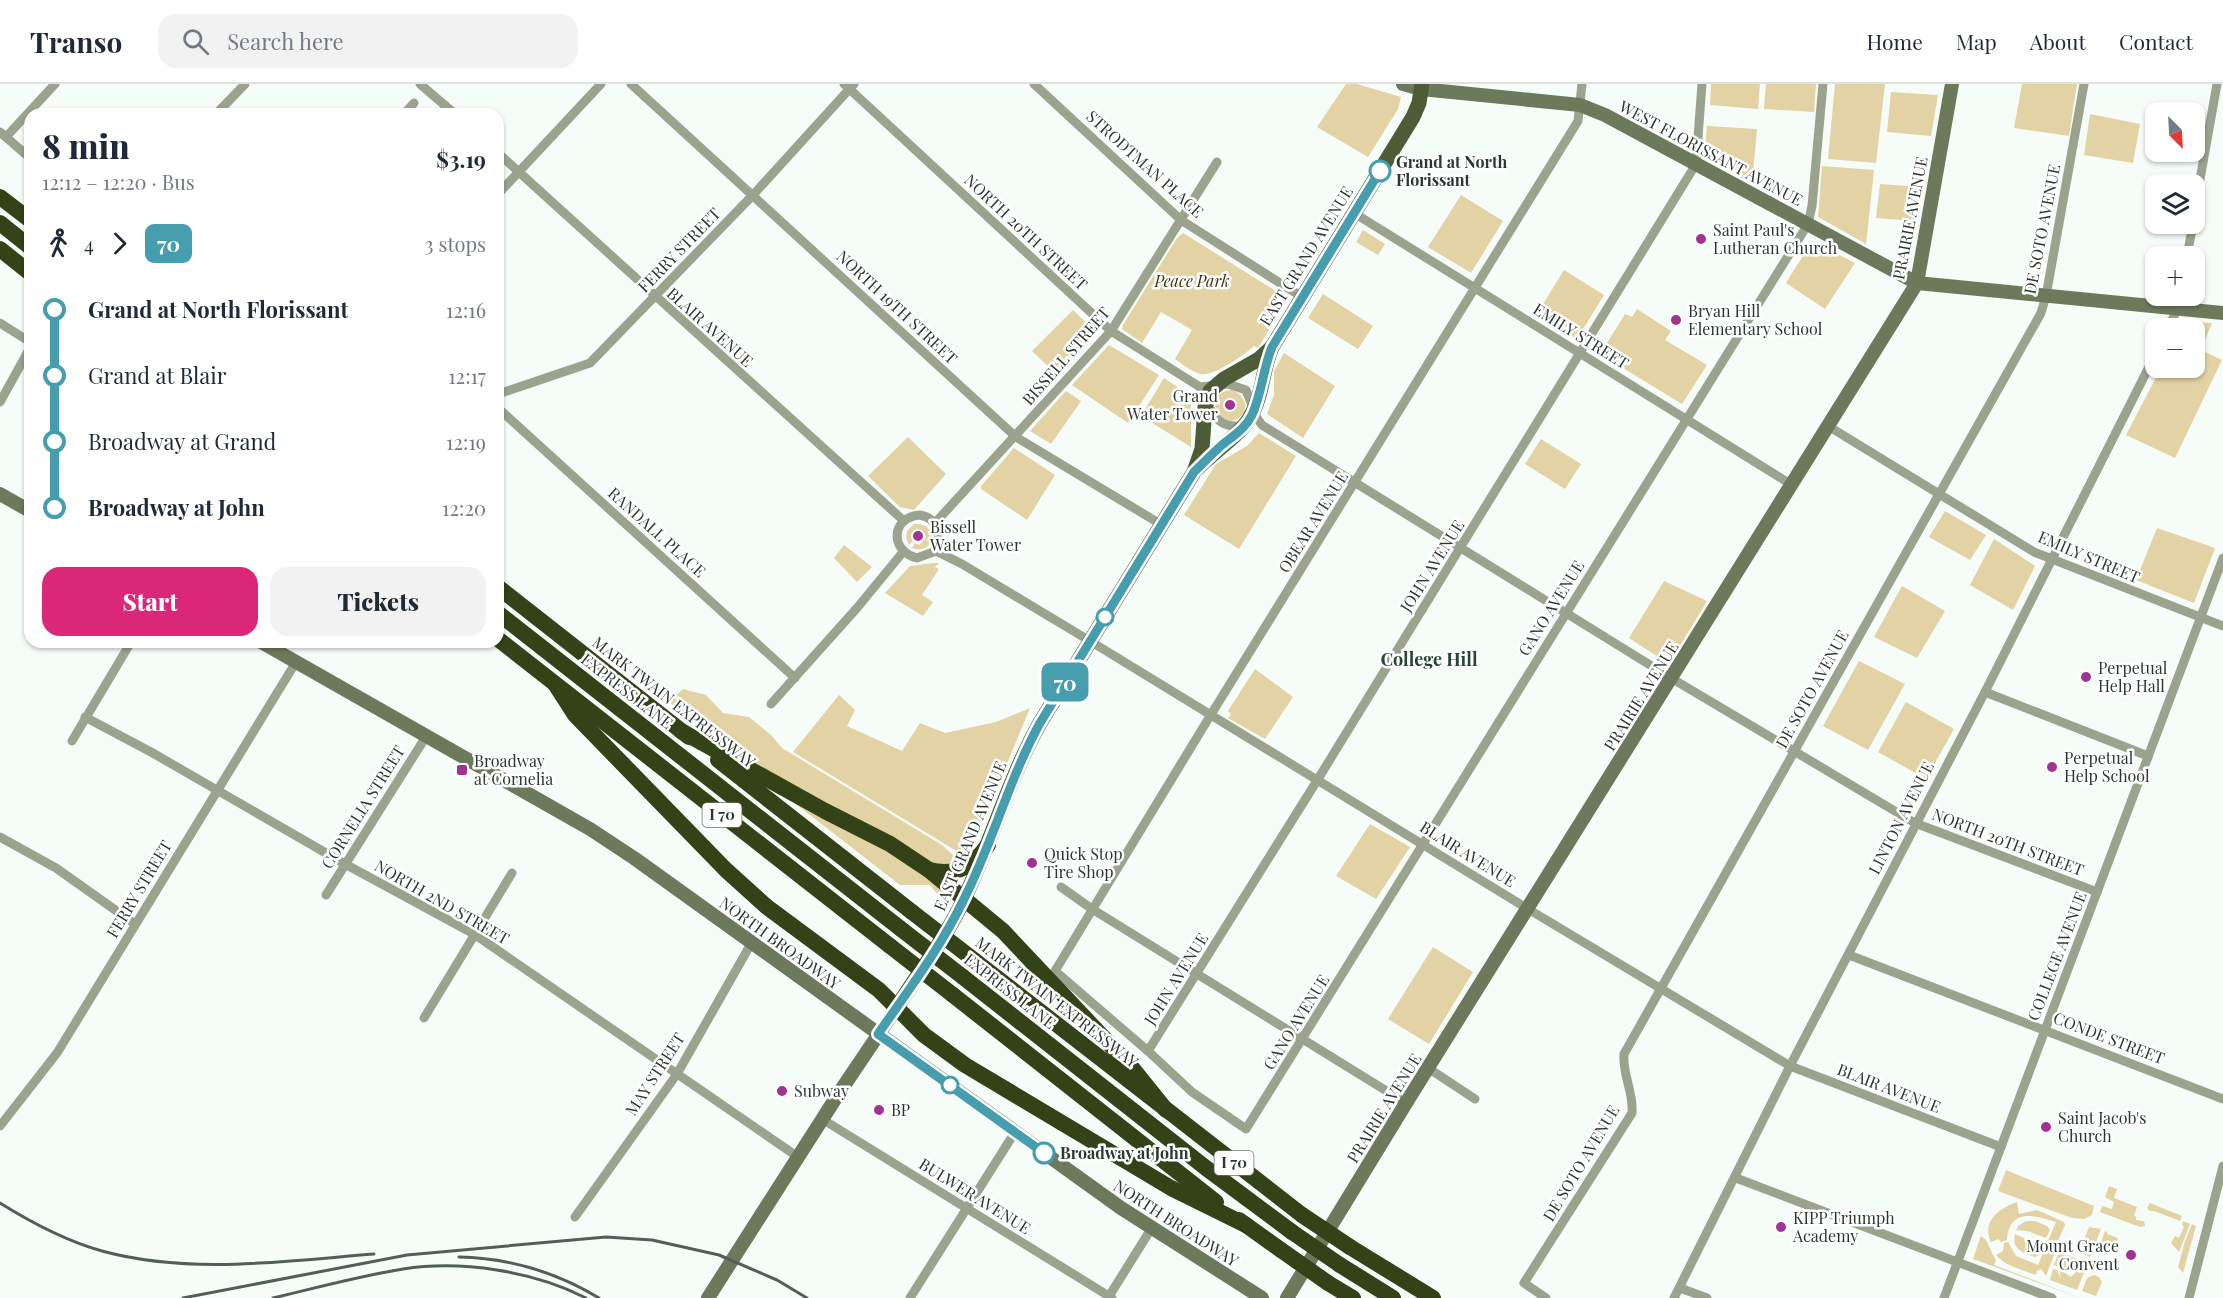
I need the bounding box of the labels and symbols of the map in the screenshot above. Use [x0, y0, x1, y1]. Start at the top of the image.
street label: WEST FLORISSANT AVENUE [1615, 95, 1807, 210]
north arrow [2145, 102, 2205, 162]
street label: STRODTMAN PLACE [1082, 105, 1208, 222]
place label: Grand at North Florissant [1396, 151, 1508, 190]
street label: PRAIRIE AVENUE [1887, 155, 1932, 281]
marker: Grand at North Florissant [1369, 160, 1391, 182]
street label: DE SOTO AVENUE [2019, 162, 2064, 296]
street label: NORTH 20TH STREET [960, 169, 1092, 294]
street label: EAST GRAND AVENUE [1254, 182, 1357, 329]
street label: FERRY STREET [633, 203, 724, 297]
place label: Saint Paul's Lutheran Church [1713, 219, 1838, 258]
marker: Saint Paul's Lutheran Church [1694, 232, 1708, 246]
street label: NORTH 19TH STREET [833, 245, 962, 368]
park label: Peace Park [1153, 270, 1230, 291]
street label: BLAIR AVENUE [663, 282, 758, 371]
street label: EMILY STREET [1530, 298, 1633, 373]
place label: Bryan Hill Elementary School [1688, 300, 1823, 339]
street label: BISSELL STREET [1017, 302, 1114, 409]
marker: Bryan Hill Elementary School [1669, 313, 1683, 327]
place label: Grand Water Tower [1126, 385, 1218, 424]
marker: Grand Water Tower [1223, 398, 1237, 412]
street label: OBEAR AVENUE [1273, 467, 1352, 576]
street label: RANDALL PLACE [604, 482, 711, 581]
place label: Bissell Water Tower [929, 516, 1021, 555]
street label: JOHN AVENUE [1394, 516, 1468, 617]
street label: EMILY STREET [2035, 526, 2143, 587]
marker: Bissell Water Tower [911, 529, 925, 543]
street label: GANO AVENUE [1513, 556, 1588, 659]
unlabelled marker [1096, 608, 1114, 626]
street label: DE SOTO AVENUE [1770, 626, 1853, 752]
street label: MARK TWAIN EXPRESSWAY [589, 631, 760, 772]
street label: PRAIRIE AVENUE [1599, 637, 1683, 754]
district label: College Hill [1380, 647, 1478, 671]
street label: EXPRESS LANE [577, 648, 677, 733]
place label: Perpetual Help Hall [2098, 657, 2168, 696]
line badge: 70 [1038, 662, 1092, 702]
marker: Perpetual Help Hall [2079, 670, 2093, 684]
street label: CORNELIA STREET [316, 741, 409, 872]
place label: Perpetual Help School [2064, 747, 2150, 786]
place label: Broadway at Cornelia [474, 750, 553, 789]
street label: EAST GRAND AVENUE [928, 758, 1011, 914]
street label: LINTON AVENUE [1863, 758, 1938, 878]
marker: Perpetual Help School [2045, 760, 2059, 774]
marker: Broadway at Cornelia [455, 763, 469, 777]
road number: I 70 [702, 803, 742, 827]
street label: NORTH 20TH STREET [1929, 803, 2087, 880]
street label: BLAIR AVENUE [1416, 816, 1520, 891]
street label: FERRY STREET [101, 836, 176, 941]
place label: Quick Stop Tire Shop [1044, 843, 1123, 882]
street label: NORTH 2ND STREET [371, 854, 513, 949]
marker: Quick Stop Tire Shop [1025, 856, 1039, 870]
street label: COLLEGE AVENUE [2022, 888, 2091, 1023]
street label: NORTH BROADWAY [716, 892, 845, 994]
street label: JOHN AVENUE [1138, 929, 1212, 1030]
street label: MARK TWAIN EXPRESSWAY [972, 931, 1143, 1072]
street label: EXPRESS LANE [960, 948, 1060, 1033]
street label: GANO AVENUE [1258, 970, 1333, 1073]
street label: CONDE STREET [2051, 1007, 2168, 1068]
street label: MAY STREET [620, 1028, 689, 1119]
street label: PRAIRIE AVENUE [1342, 1049, 1426, 1166]
street label: BLAIR AVENUE [1834, 1058, 1944, 1117]
unlabelled marker [941, 1076, 959, 1094]
place label: Subway [794, 1080, 849, 1101]
marker: Subway [775, 1084, 789, 1098]
place label: BP [891, 1099, 910, 1120]
street label: DE SOTO AVENUE [1538, 1101, 1624, 1225]
marker: BP [872, 1103, 886, 1117]
place label: Saint Jacob's Church [2058, 1107, 2147, 1146]
marker: Saint Jacob's Church [2039, 1120, 2053, 1134]
marker: Broadway at John [1033, 1142, 1055, 1164]
place label: Broadway at John [1060, 1142, 1189, 1163]
road number: I 70 [1214, 1151, 1254, 1175]
street label: BULWER AVENUE [916, 1153, 1035, 1238]
street label: NORTH BROADWAY [1110, 1174, 1243, 1271]
place label: KIPP Triumph Academy [1792, 1207, 1895, 1246]
marker: KIPP Triumph Academy [1774, 1220, 1788, 1234]
place label: Mount Grace Convent [2026, 1235, 2119, 1274]
marker: Mount Grace Convent [2124, 1248, 2138, 1262]

